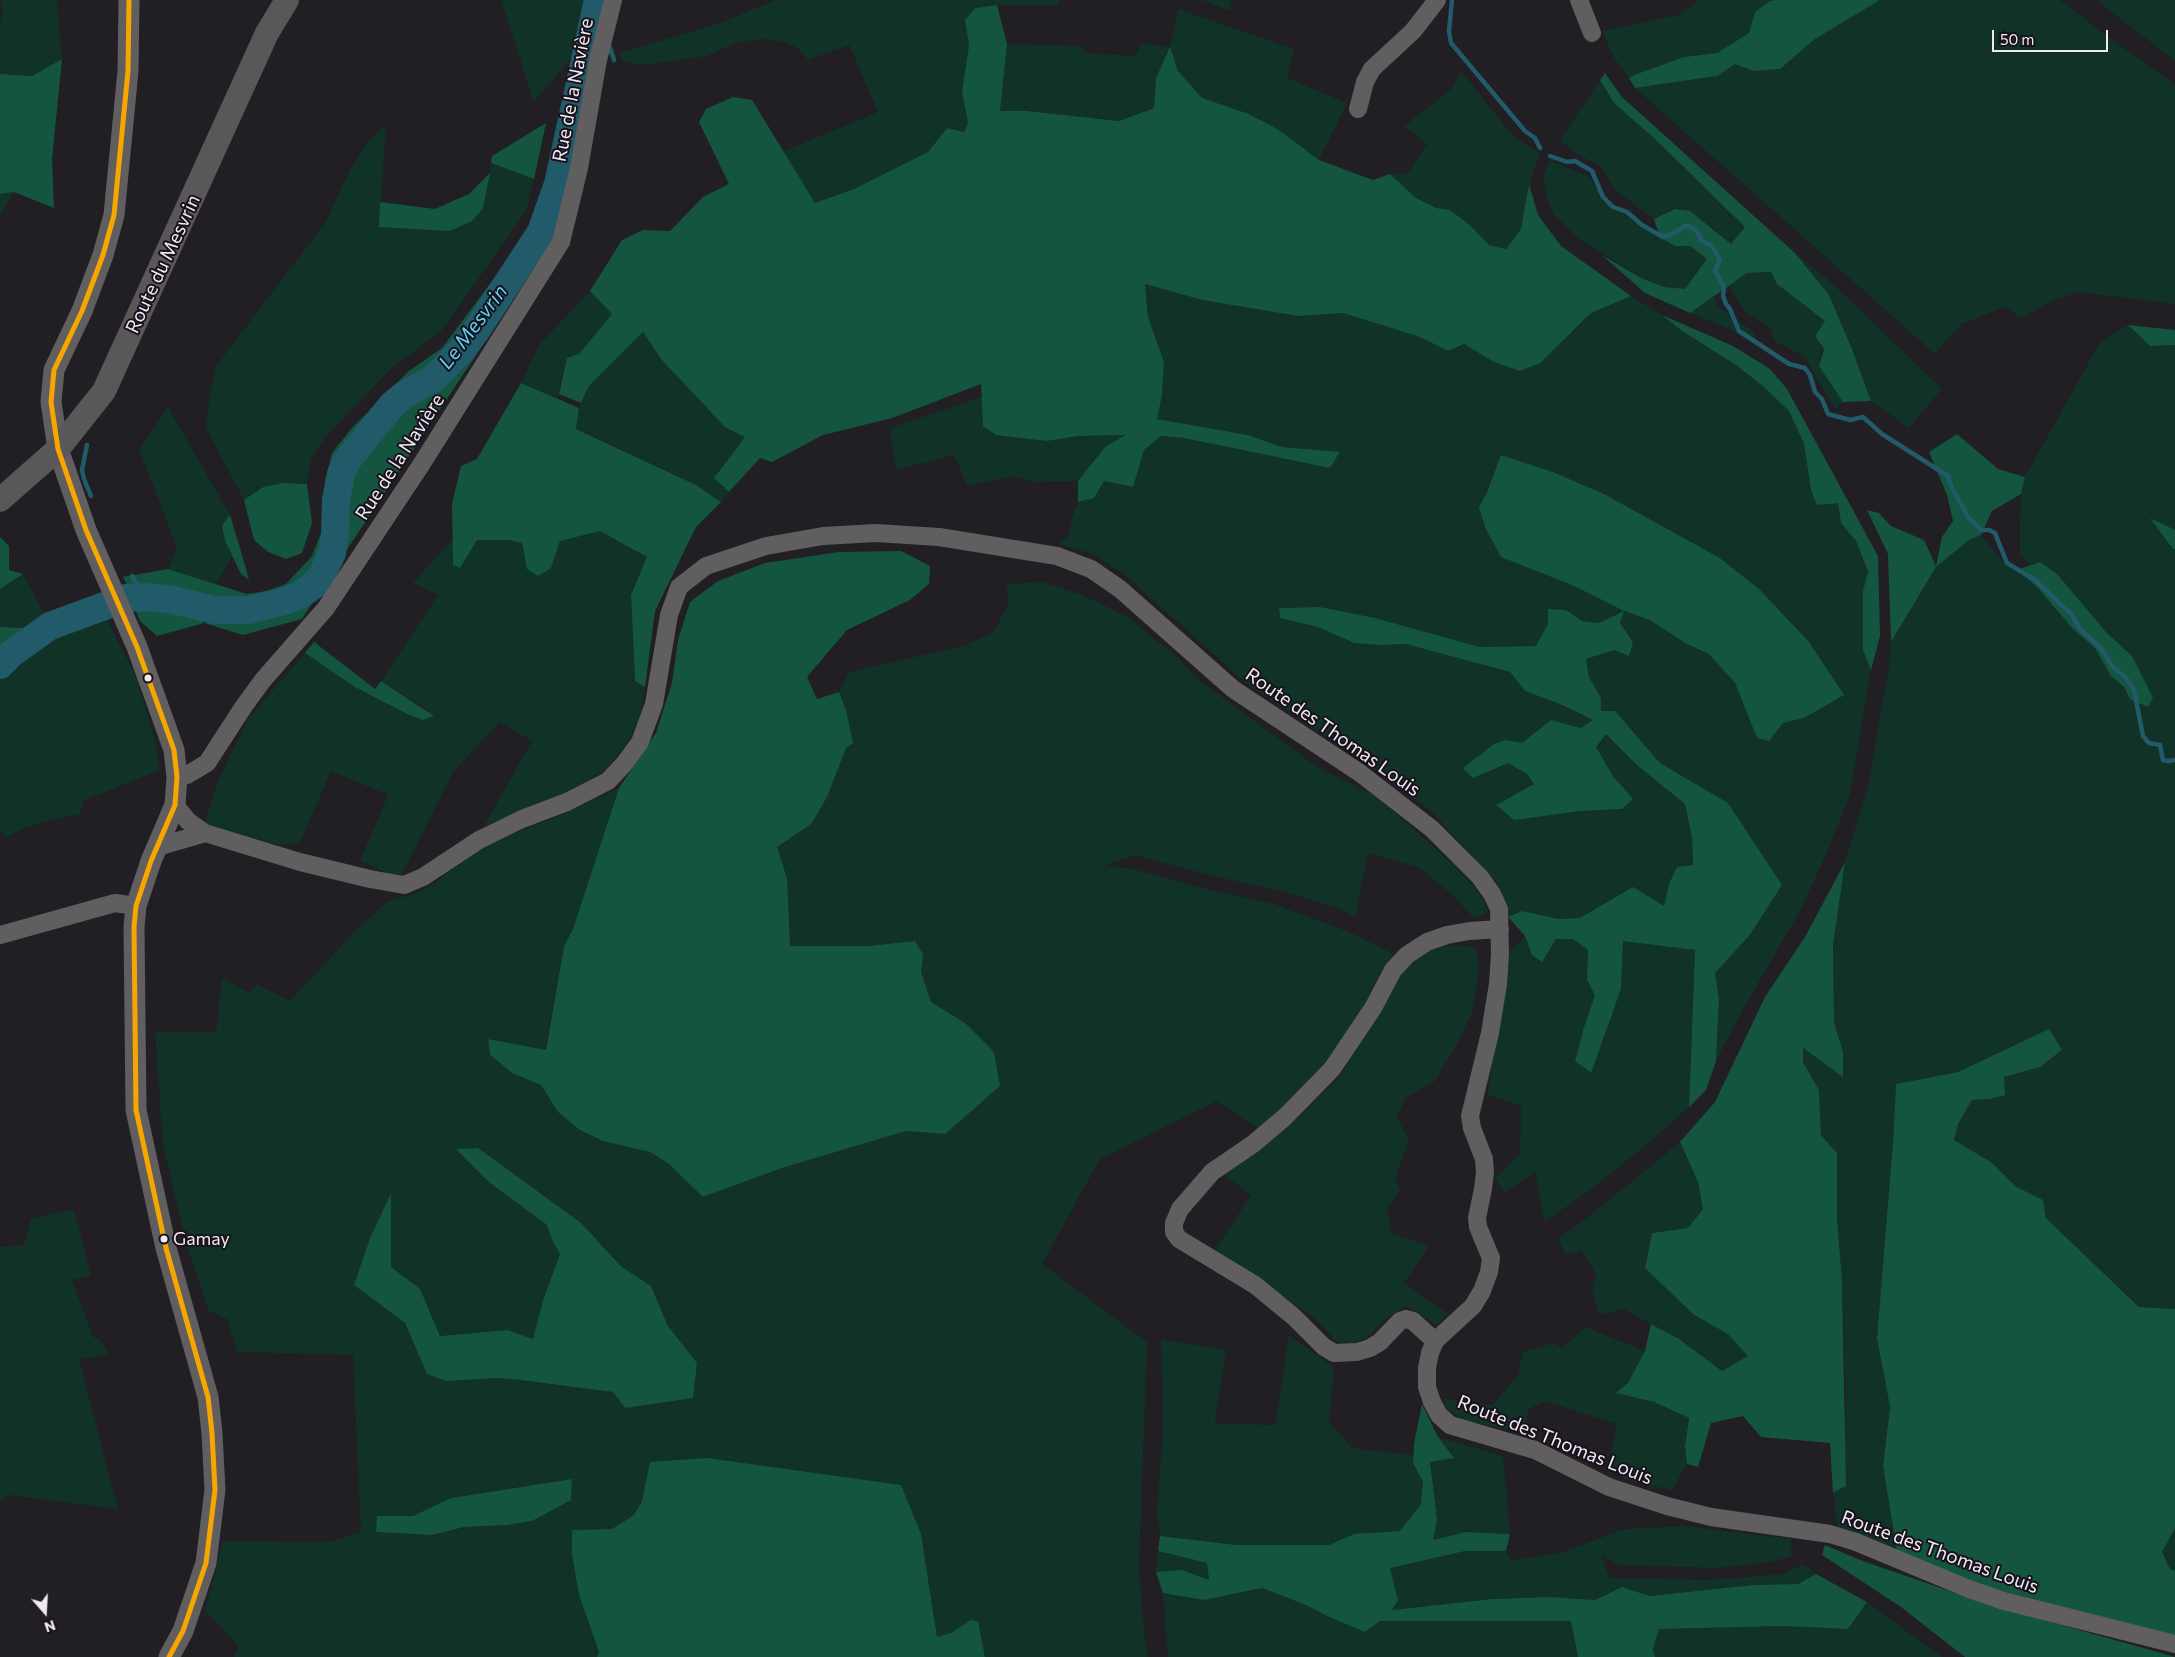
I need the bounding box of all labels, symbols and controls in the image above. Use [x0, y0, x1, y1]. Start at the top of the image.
street label: Rue de la Navière [548, 16, 598, 164]
scale bar [1995, 20, 2111, 52]
text: 50 m [2000, 30, 2034, 48]
street label: Route du Mesvrin [121, 191, 205, 337]
water label: Le Mesvrin [434, 280, 512, 374]
street label: Rue de la Navière [351, 390, 449, 524]
street label: Route des Thomas Louis [1241, 663, 1425, 801]
unlabelled marker [143, 673, 153, 683]
place label: Gamay [173, 1228, 230, 1250]
marker: Gamay [159, 1234, 169, 1244]
street label: Route des Thomas Louis [1454, 1390, 1656, 1490]
street label: Route des Thomas Louis [1838, 1506, 2042, 1598]
north arrow [20, 1587, 70, 1637]
text: N [42, 1617, 58, 1636]

